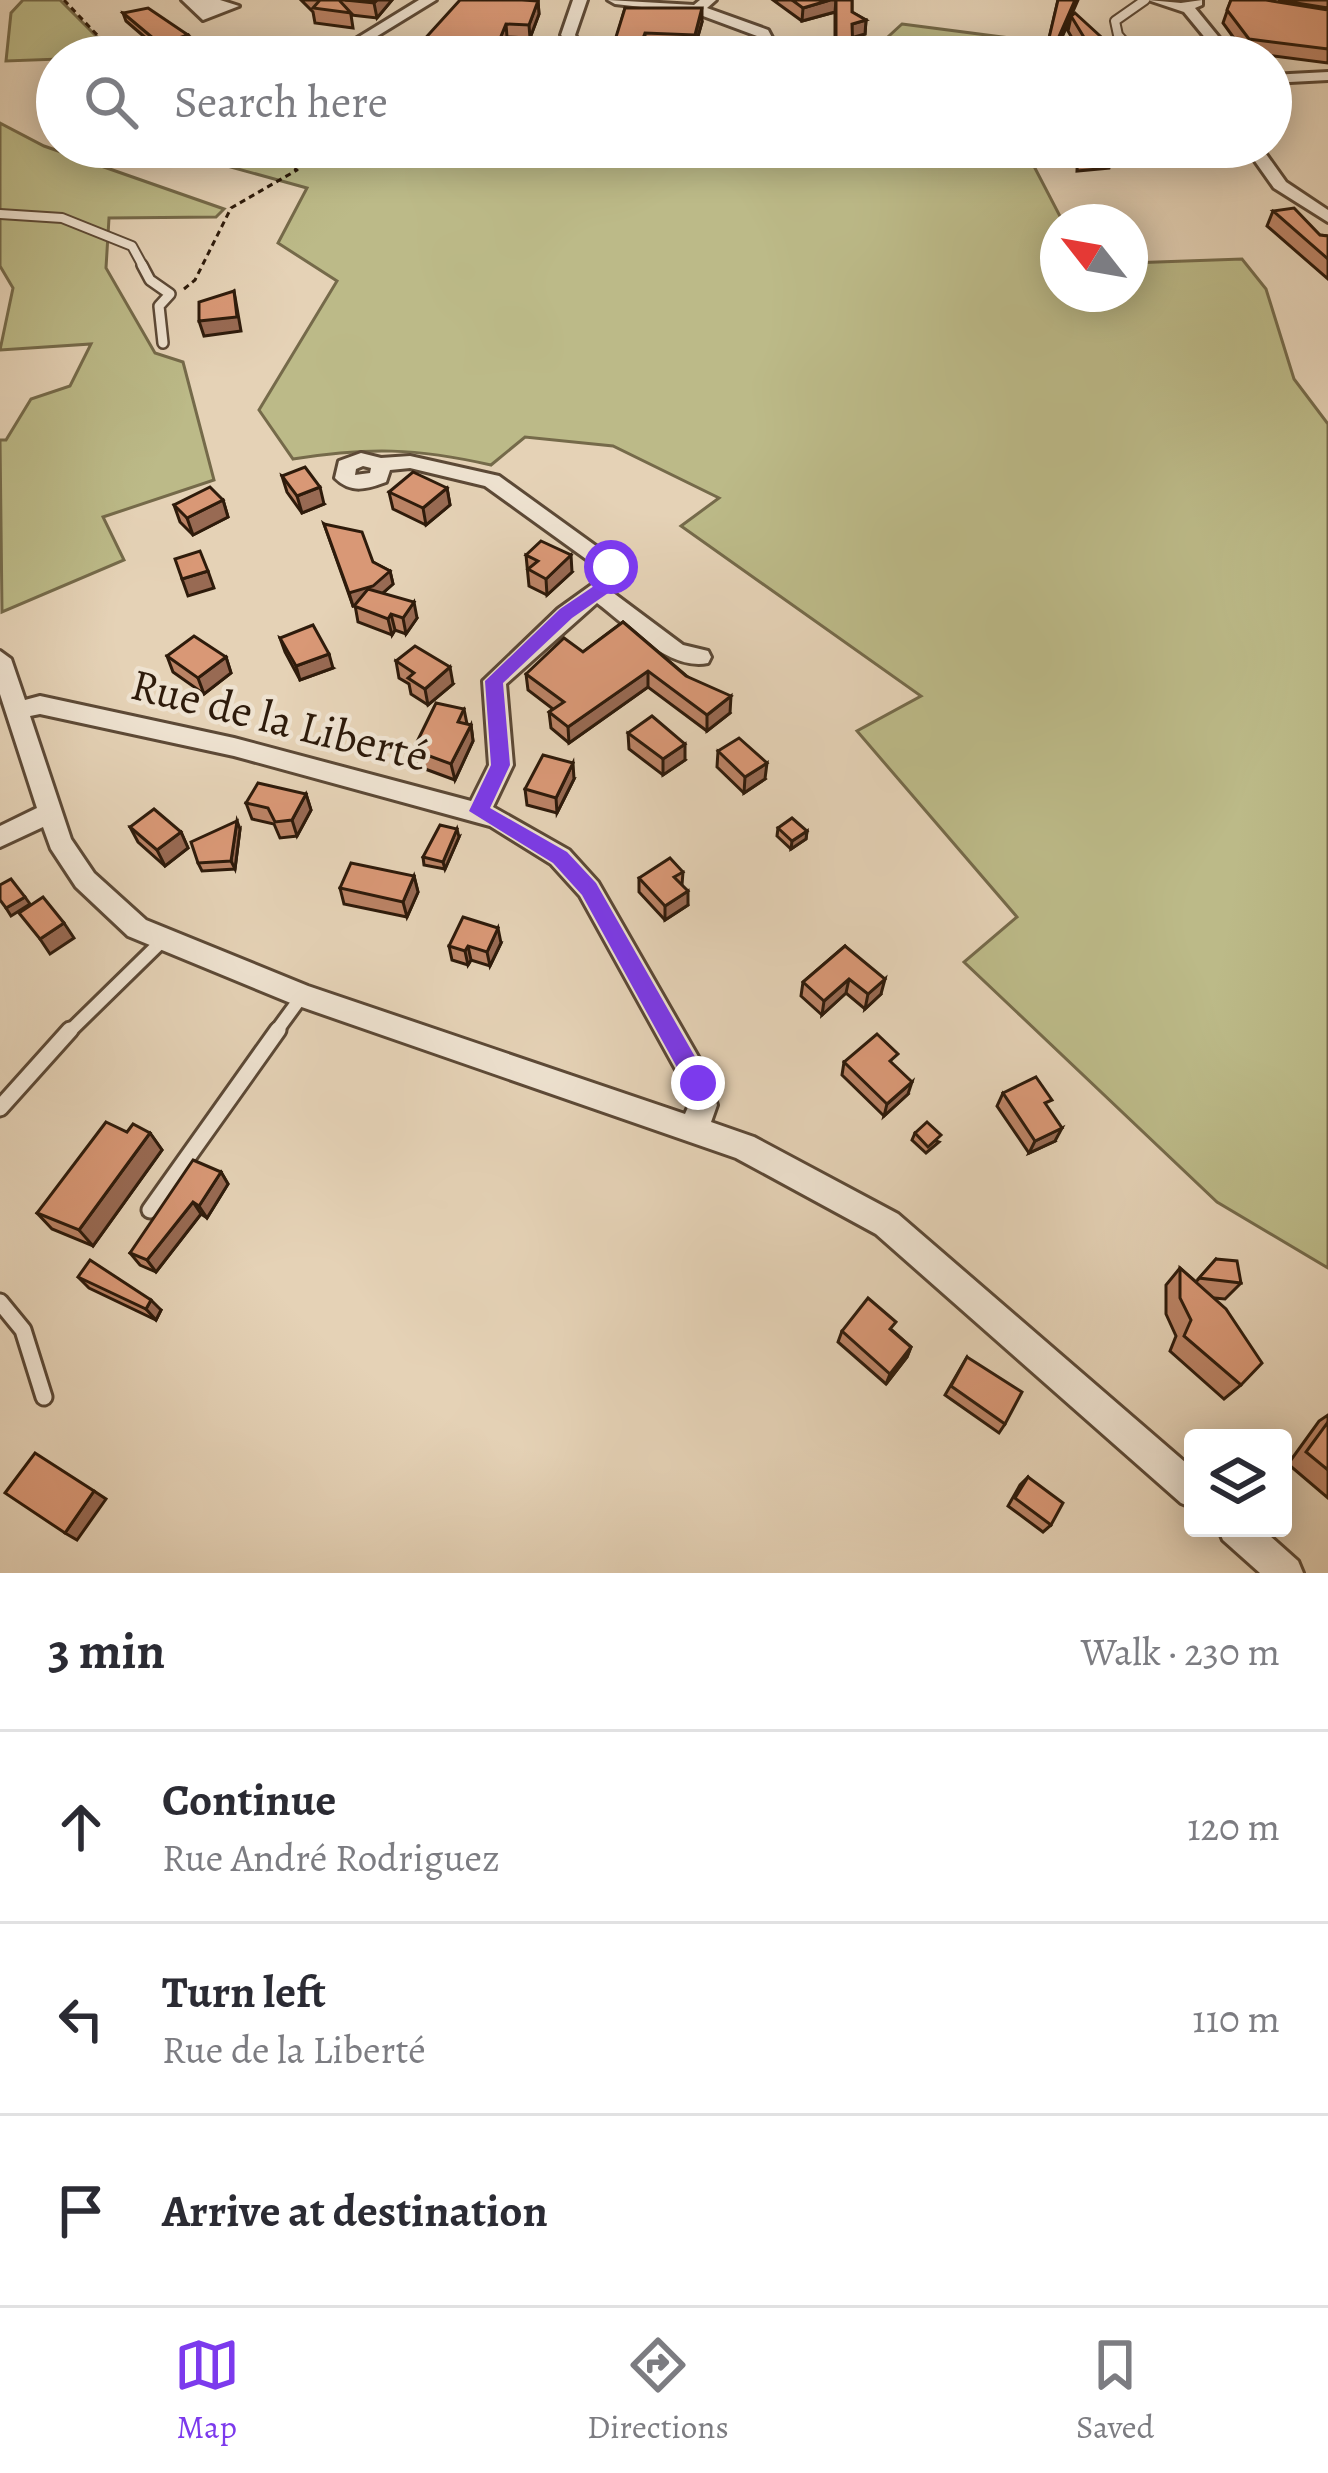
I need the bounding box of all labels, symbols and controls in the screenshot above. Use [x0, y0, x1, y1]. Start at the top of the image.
search box [36, 36, 1292, 168]
icon: search [78, 69, 144, 135]
text: Search here [174, 71, 388, 133]
north arrow [1040, 204, 1148, 312]
route start [584, 540, 638, 594]
street label: Rue de la Liberté [125, 653, 435, 787]
route end [671, 1056, 725, 1110]
map controls [1184, 1429, 1292, 1537]
button: layers [1184, 1429, 1292, 1537]
text: 3 min [48, 1616, 165, 1686]
text: Walk · 230 m [1081, 1625, 1280, 1678]
text: Continue [162, 1769, 336, 1831]
icon: ahead [48, 1794, 114, 1860]
text: 120 m [1187, 1800, 1280, 1853]
text: Rue André Rodriguez [162, 1831, 500, 1884]
text: Turn left [162, 1961, 326, 2023]
icon: left [48, 1986, 114, 2052]
text: 110 m [1192, 1992, 1280, 2045]
text: Rue de la Liberté [162, 2023, 426, 2076]
icon: arrive [48, 2178, 114, 2244]
text: Arrive at destination [162, 2180, 548, 2242]
tab: Map [174, 2332, 240, 2449]
tab: Directions [587, 2332, 729, 2449]
tab: Saved [1076, 2332, 1154, 2449]

